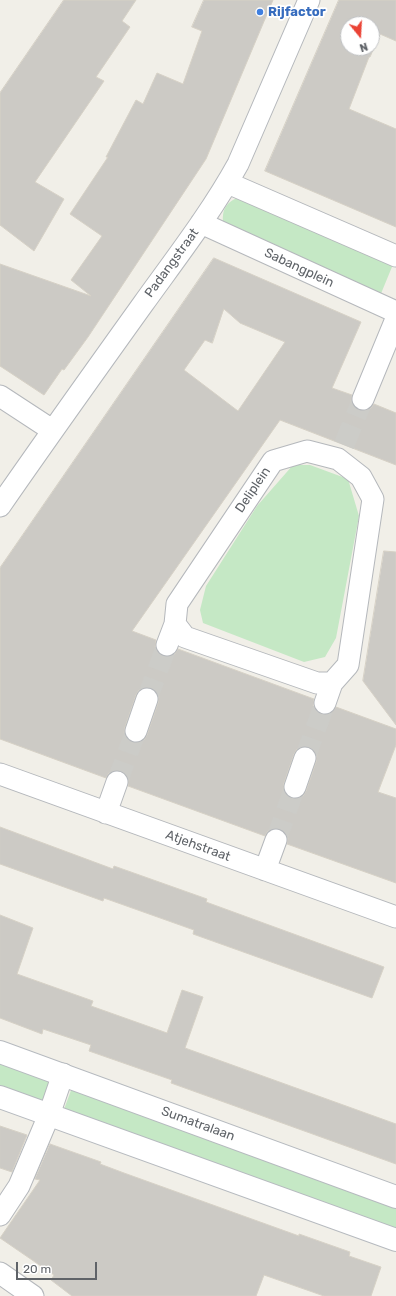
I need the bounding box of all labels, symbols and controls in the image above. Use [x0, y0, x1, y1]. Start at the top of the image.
place label: Rijfactor [268, 4, 326, 20]
marker: Rijfactor [255, 7, 265, 17]
north arrow [340, 16, 380, 56]
text: N [358, 40, 369, 54]
street label: Padangstraat [142, 225, 202, 301]
street label: Sabangplein [262, 245, 336, 291]
street label: Deliplein [232, 464, 274, 516]
street label: Atjehstraat [163, 827, 233, 865]
street label: Sumatralaan [159, 1103, 237, 1145]
scale bar [18, 1254, 99, 1280]
text: 20 m [23, 1262, 51, 1276]

